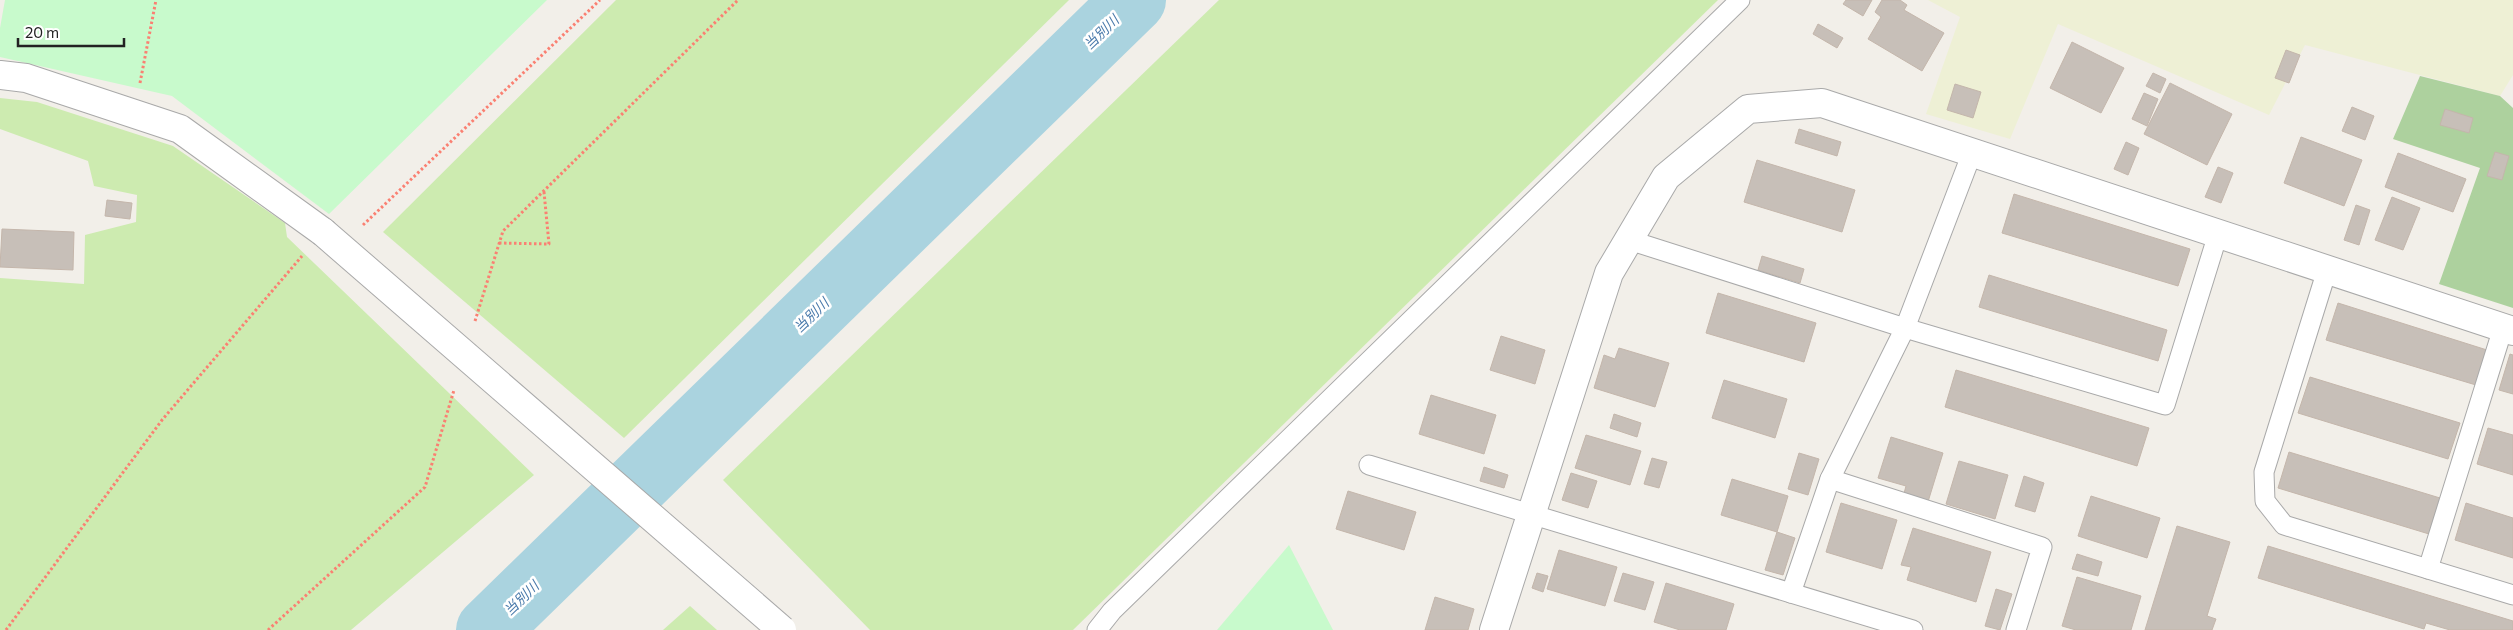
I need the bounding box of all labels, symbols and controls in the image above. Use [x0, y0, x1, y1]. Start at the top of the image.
water label: 当別川 [1080, 10, 1123, 53]
scale bar [18, 15, 124, 47]
text: 20 m [25, 23, 59, 41]
water label: 当別川 [790, 293, 833, 336]
water label: 当別川 [500, 576, 543, 619]

